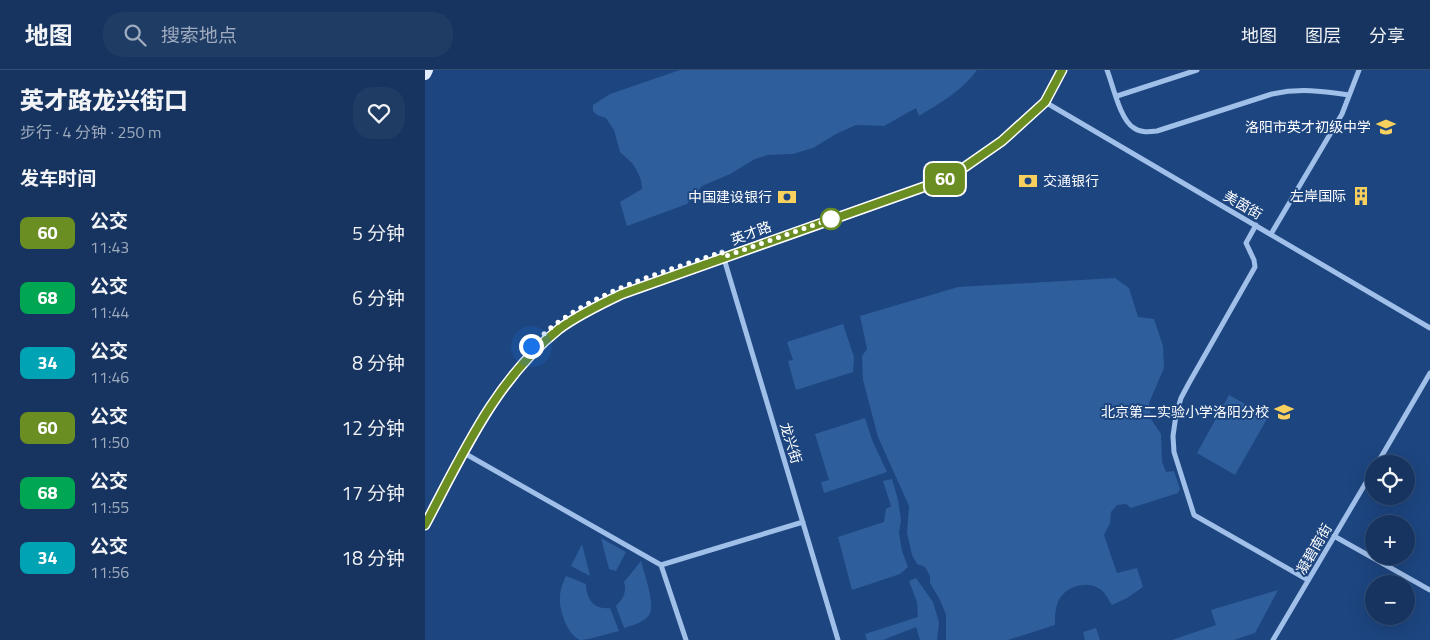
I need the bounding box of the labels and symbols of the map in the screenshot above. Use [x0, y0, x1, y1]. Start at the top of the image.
place label: 洛阳市英才初级中学 [1245, 116, 1371, 137]
school or university icon: 洛阳市英才初级中学 [1375, 116, 1397, 138]
line badge: 60 [923, 163, 967, 195]
bank icon: 交通银行 [1017, 170, 1039, 192]
place label: 交通银行 [1043, 170, 1099, 191]
street label: 美茵街 [1220, 185, 1267, 224]
place label: 左岸国际 [1290, 185, 1346, 206]
building icon: 左岸国际 [1350, 185, 1372, 207]
place label: 中国建设银行 [688, 186, 772, 207]
bank icon: 中国建设银行 [776, 186, 798, 208]
unlabelled marker [820, 208, 842, 230]
street label: 英才路 [728, 215, 774, 250]
your location [519, 334, 544, 359]
place label: 北京第二实验小学洛阳分校 [1101, 401, 1269, 422]
school or university icon: 北京第二实验小学洛阳分校 [1273, 401, 1295, 423]
street label: 龙兴街 [775, 420, 808, 466]
street label: 凝碧南街 [1290, 519, 1337, 578]

